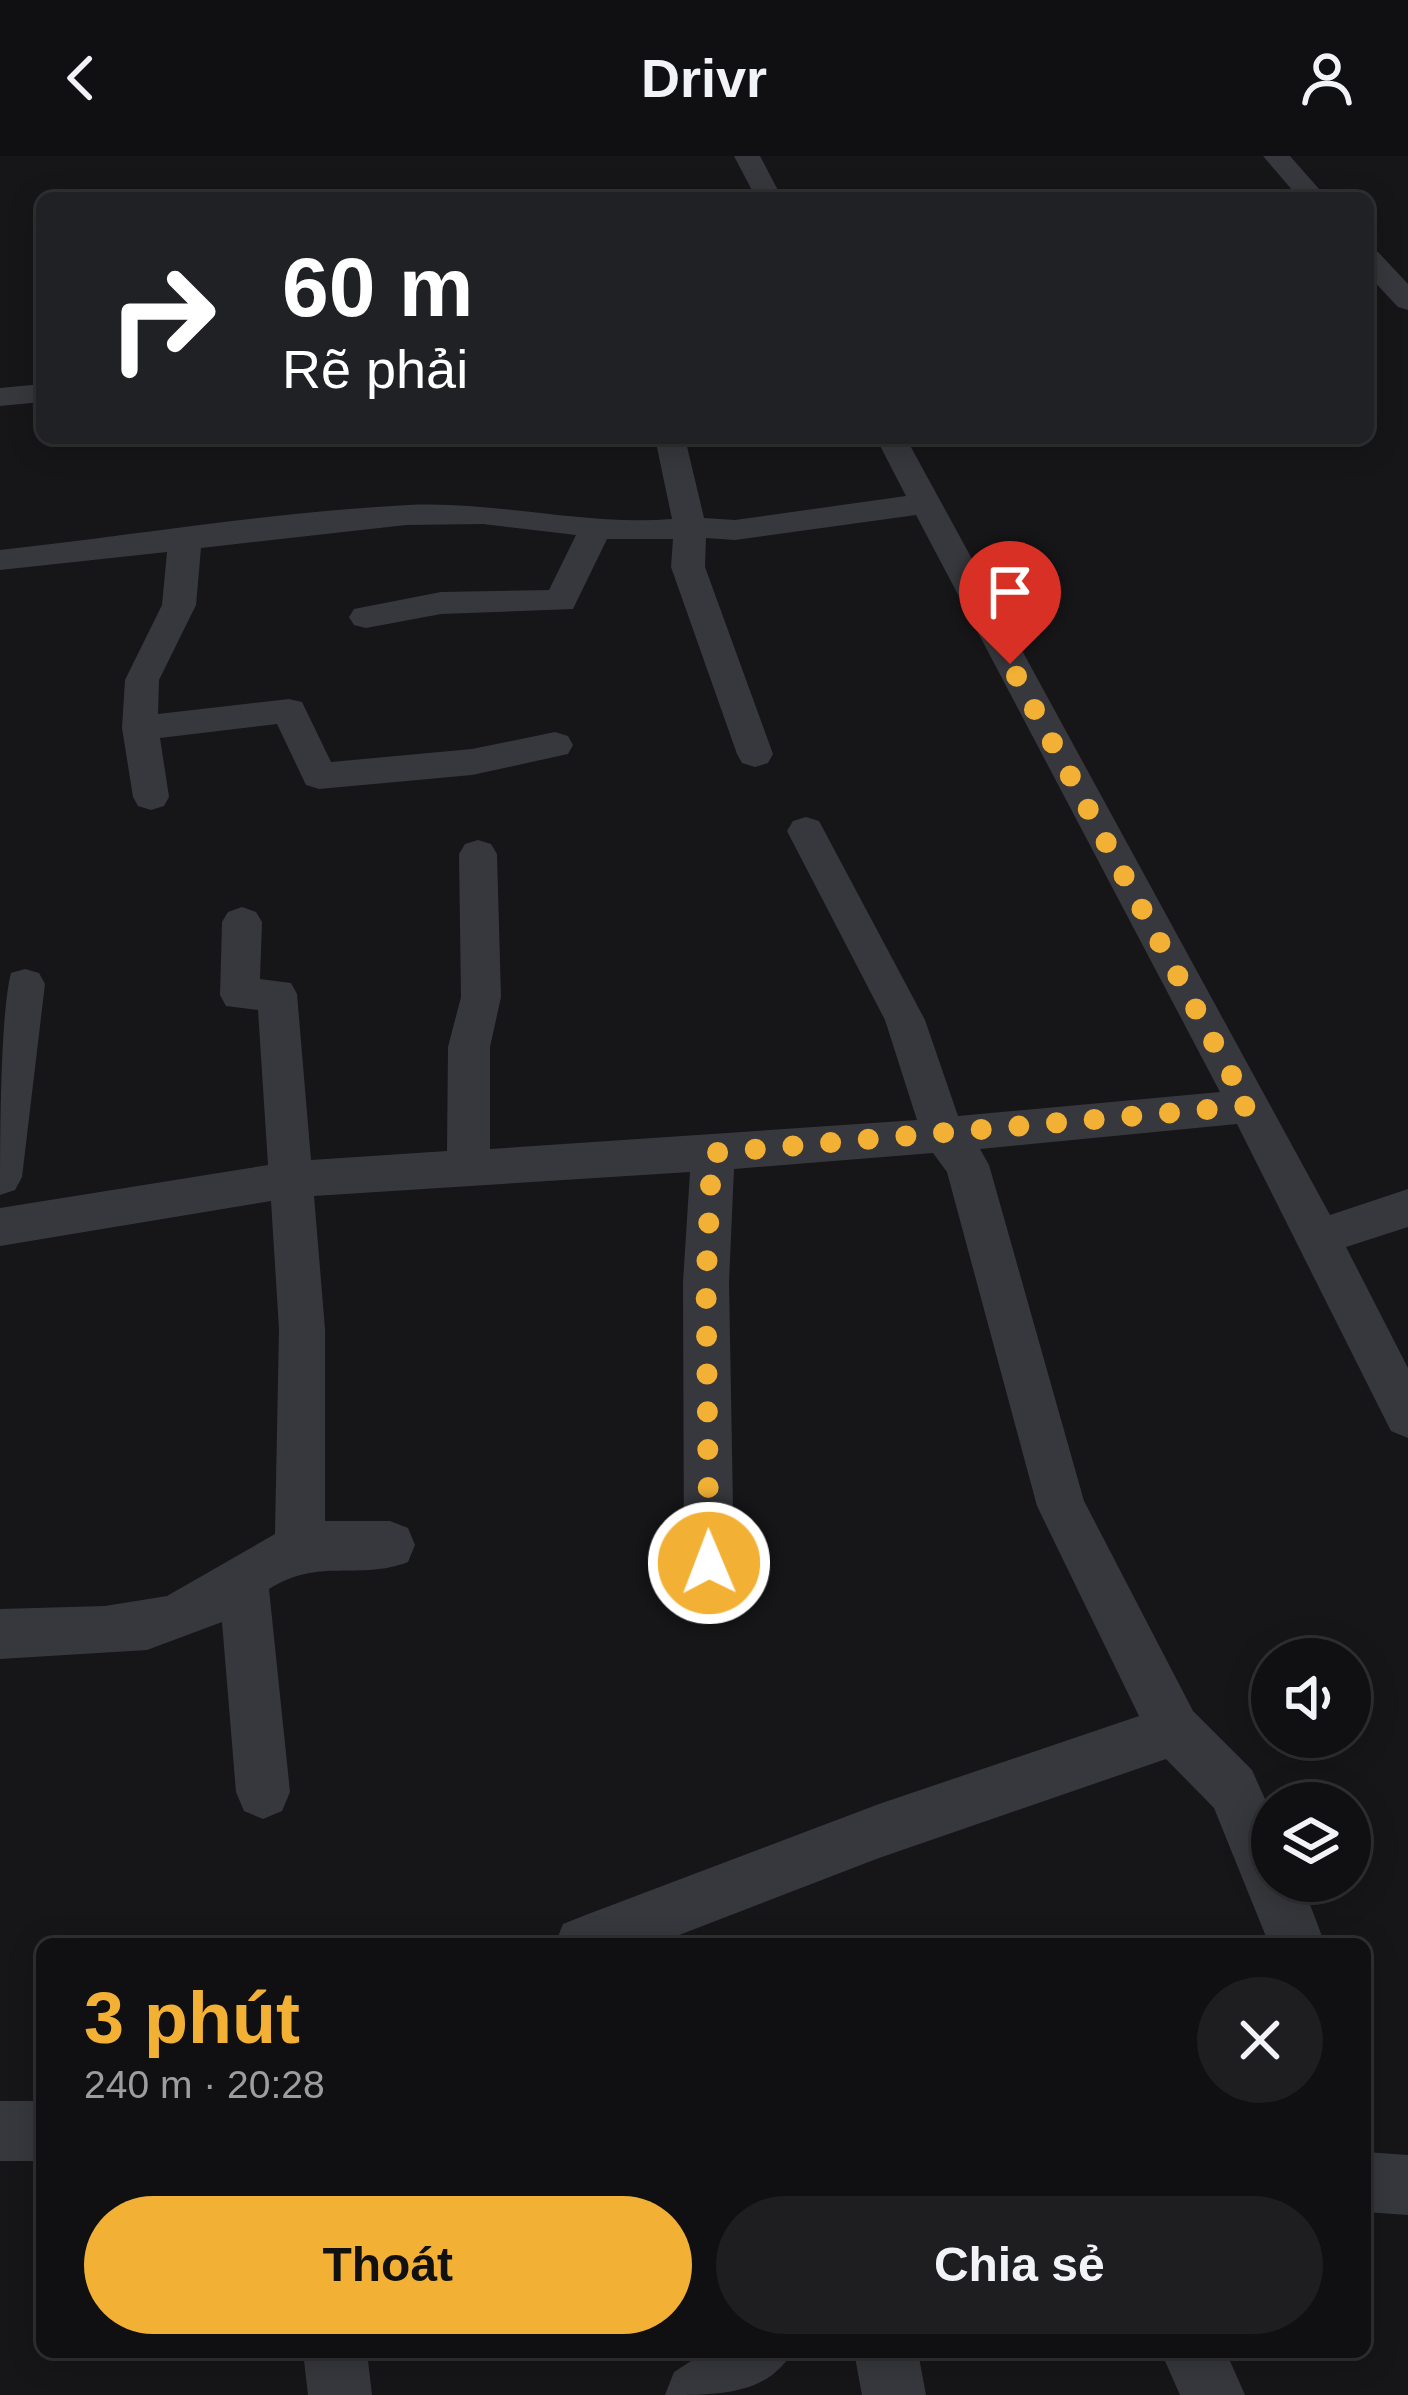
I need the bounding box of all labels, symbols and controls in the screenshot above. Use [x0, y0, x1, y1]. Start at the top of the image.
icon: back [48, 45, 114, 111]
icon: person [1294, 45, 1360, 111]
text: Drivr [641, 48, 767, 108]
icon: right [84, 240, 240, 396]
text: 60 m [282, 240, 473, 334]
text: Rẽ phải [282, 339, 468, 399]
pin [959, 541, 1061, 664]
icon: arrive [977, 559, 1043, 625]
position arrow [646, 1500, 772, 1626]
map controls [1251, 1638, 1371, 1902]
button: sound [1251, 1638, 1371, 1758]
button: layers [1251, 1782, 1371, 1902]
button: close [1197, 1977, 1323, 2103]
text: 3 phút [84, 1978, 300, 2058]
text: 240 m · 20:28 [84, 2063, 325, 2106]
button: Thoát [84, 2196, 692, 2334]
button: Chia sẻ [716, 2196, 1323, 2334]

